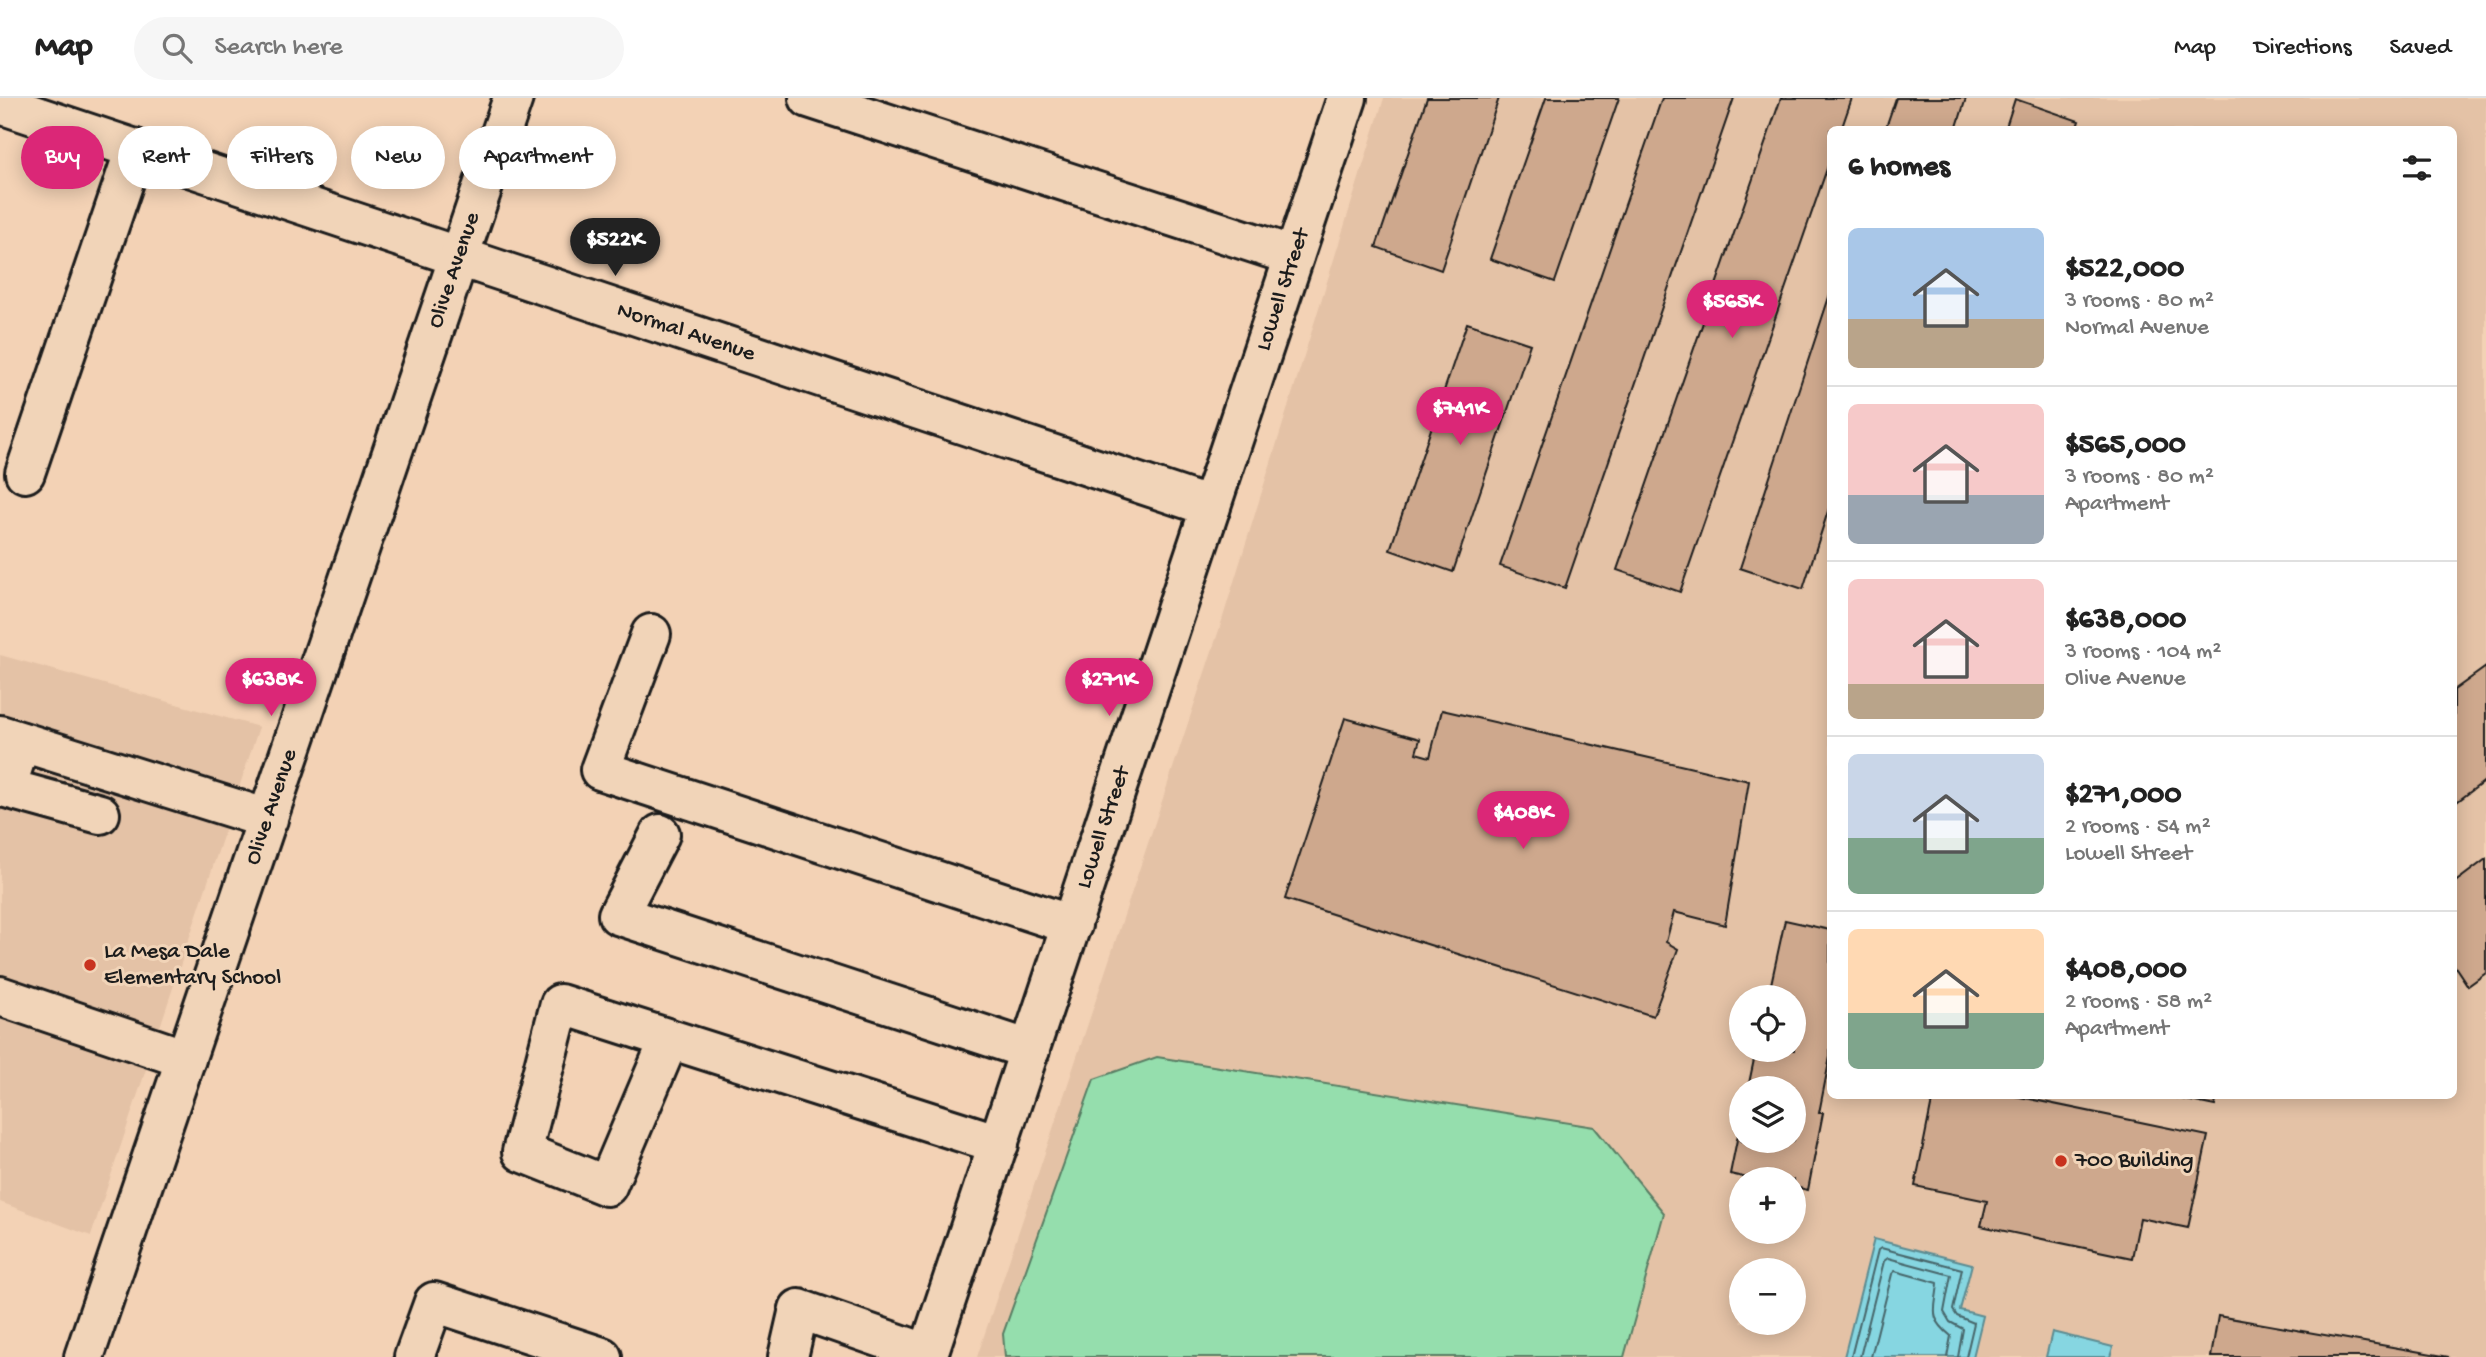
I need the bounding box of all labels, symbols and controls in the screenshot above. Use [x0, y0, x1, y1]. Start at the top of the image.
search box [134, 17, 624, 80]
text: Map [35, 29, 92, 67]
icon: search [158, 29, 196, 67]
text: Search here [214, 33, 343, 64]
text: Map [2174, 34, 2216, 63]
text: Directions [2254, 34, 2352, 63]
text: Saved [2390, 34, 2451, 63]
chip: Buy [21, 126, 104, 189]
chip: Rent [118, 126, 213, 189]
chip: Filters [227, 126, 337, 189]
chip: New [351, 126, 445, 189]
chip: Apartment [459, 126, 616, 189]
icon: filters [2398, 149, 2436, 187]
text: 6 homes [1848, 151, 1950, 186]
street label: Olive Avenue [422, 208, 487, 332]
pin: $522K [566, 218, 664, 278]
street label: Lowell Street [1250, 224, 1316, 354]
text: $522K [586, 227, 644, 254]
text: $522,000 [2065, 253, 2184, 288]
icon: home [1904, 256, 1988, 340]
pin: $565K [1683, 280, 1781, 340]
text: 3 rooms · 80 m² [2065, 288, 2214, 315]
text: $565K [1703, 289, 1761, 316]
street label: Normal Avenue [613, 297, 760, 368]
text: Normal Avenue [2065, 315, 2209, 342]
pin: $741K [1411, 388, 1509, 447]
text: $741K [1432, 396, 1488, 423]
text: $565,000 [2065, 429, 2186, 464]
icon: home [1904, 432, 1988, 516]
text: 3 rooms · 80 m² [2065, 464, 2214, 491]
text: Apartment [2065, 491, 2169, 518]
text: $638,000 [2065, 604, 2186, 639]
icon: home [1904, 607, 1988, 691]
text: 3 rooms · 104 m² [2065, 639, 2221, 666]
pin: $638K [222, 658, 320, 718]
pin: $271K [1060, 658, 1158, 718]
text: Olive Avenue [2065, 666, 2186, 693]
text: $638K [241, 667, 301, 694]
text: $271K [1081, 667, 1137, 694]
street label: Olive Avenue [239, 745, 304, 869]
street label: Lowell Street [1071, 762, 1137, 892]
text: $271,000 [2065, 779, 2181, 814]
icon: home [1904, 782, 1988, 866]
pin: $408K [1474, 792, 1572, 851]
text: $408K [1493, 800, 1553, 827]
text: 2 rooms · 54 m² [2065, 814, 2211, 841]
text: Lowell Street [2065, 841, 2192, 868]
place label: La Mesa Dale Elementary School [104, 939, 281, 992]
text: $408,000 [2065, 954, 2187, 989]
marker: La Mesa Dale Elementary School [82, 957, 98, 973]
icon: home [1904, 957, 1988, 1041]
map controls [1729, 985, 1806, 1335]
button: locate [1729, 985, 1806, 1062]
text: 2 rooms · 58 m² [2065, 989, 2212, 1016]
text: Apartment [2065, 1016, 2169, 1043]
button: layers [1729, 1076, 1806, 1153]
place label: 700 Building [2074, 1148, 2194, 1175]
marker: 700 Building [2053, 1153, 2069, 1169]
button: + [1729, 1167, 1806, 1244]
button: − [1729, 1258, 1806, 1335]

